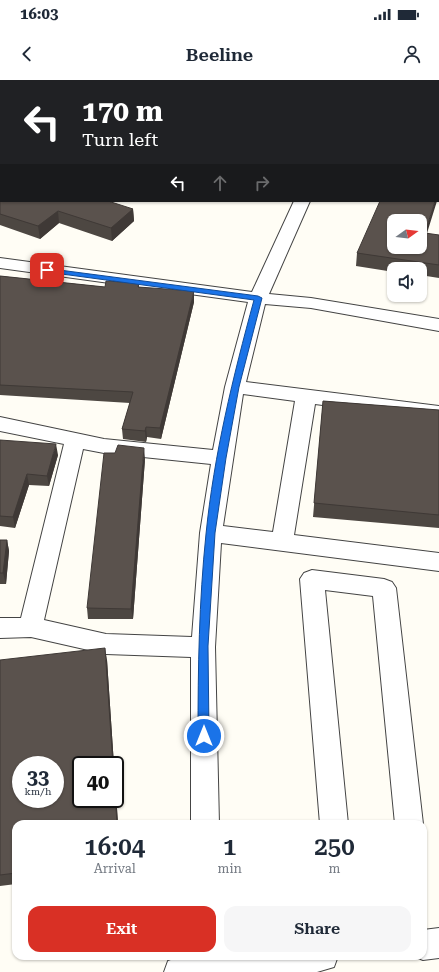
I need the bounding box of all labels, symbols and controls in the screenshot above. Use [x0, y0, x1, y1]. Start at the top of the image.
text: 16:03 [20, 5, 58, 23]
icon: back [16, 43, 38, 65]
icon: person [401, 43, 423, 65]
text: Beeline [186, 44, 253, 65]
text: 170 m [82, 95, 163, 128]
icon: left [16, 96, 68, 148]
text: Turn left [82, 129, 158, 150]
icon: left [167, 172, 189, 194]
icon: ahead [209, 172, 231, 194]
icon: right [251, 172, 273, 194]
north arrow [387, 214, 427, 254]
map controls [387, 214, 427, 302]
pin [30, 253, 64, 287]
icon: arrive [36, 259, 58, 281]
button: sound [387, 262, 427, 302]
position arrow [183, 715, 225, 757]
speed limit sign: 40 [72, 756, 124, 808]
text: 33 [27, 765, 49, 789]
text: km/h [25, 786, 51, 797]
text: 16:04 [84, 833, 145, 861]
text: 1 [223, 833, 236, 861]
text: 250 [314, 833, 355, 861]
text: Arrival [94, 861, 136, 876]
text: min [218, 861, 242, 876]
text: m [329, 861, 340, 876]
button: Exit [28, 906, 216, 952]
button: Share [224, 906, 411, 952]

